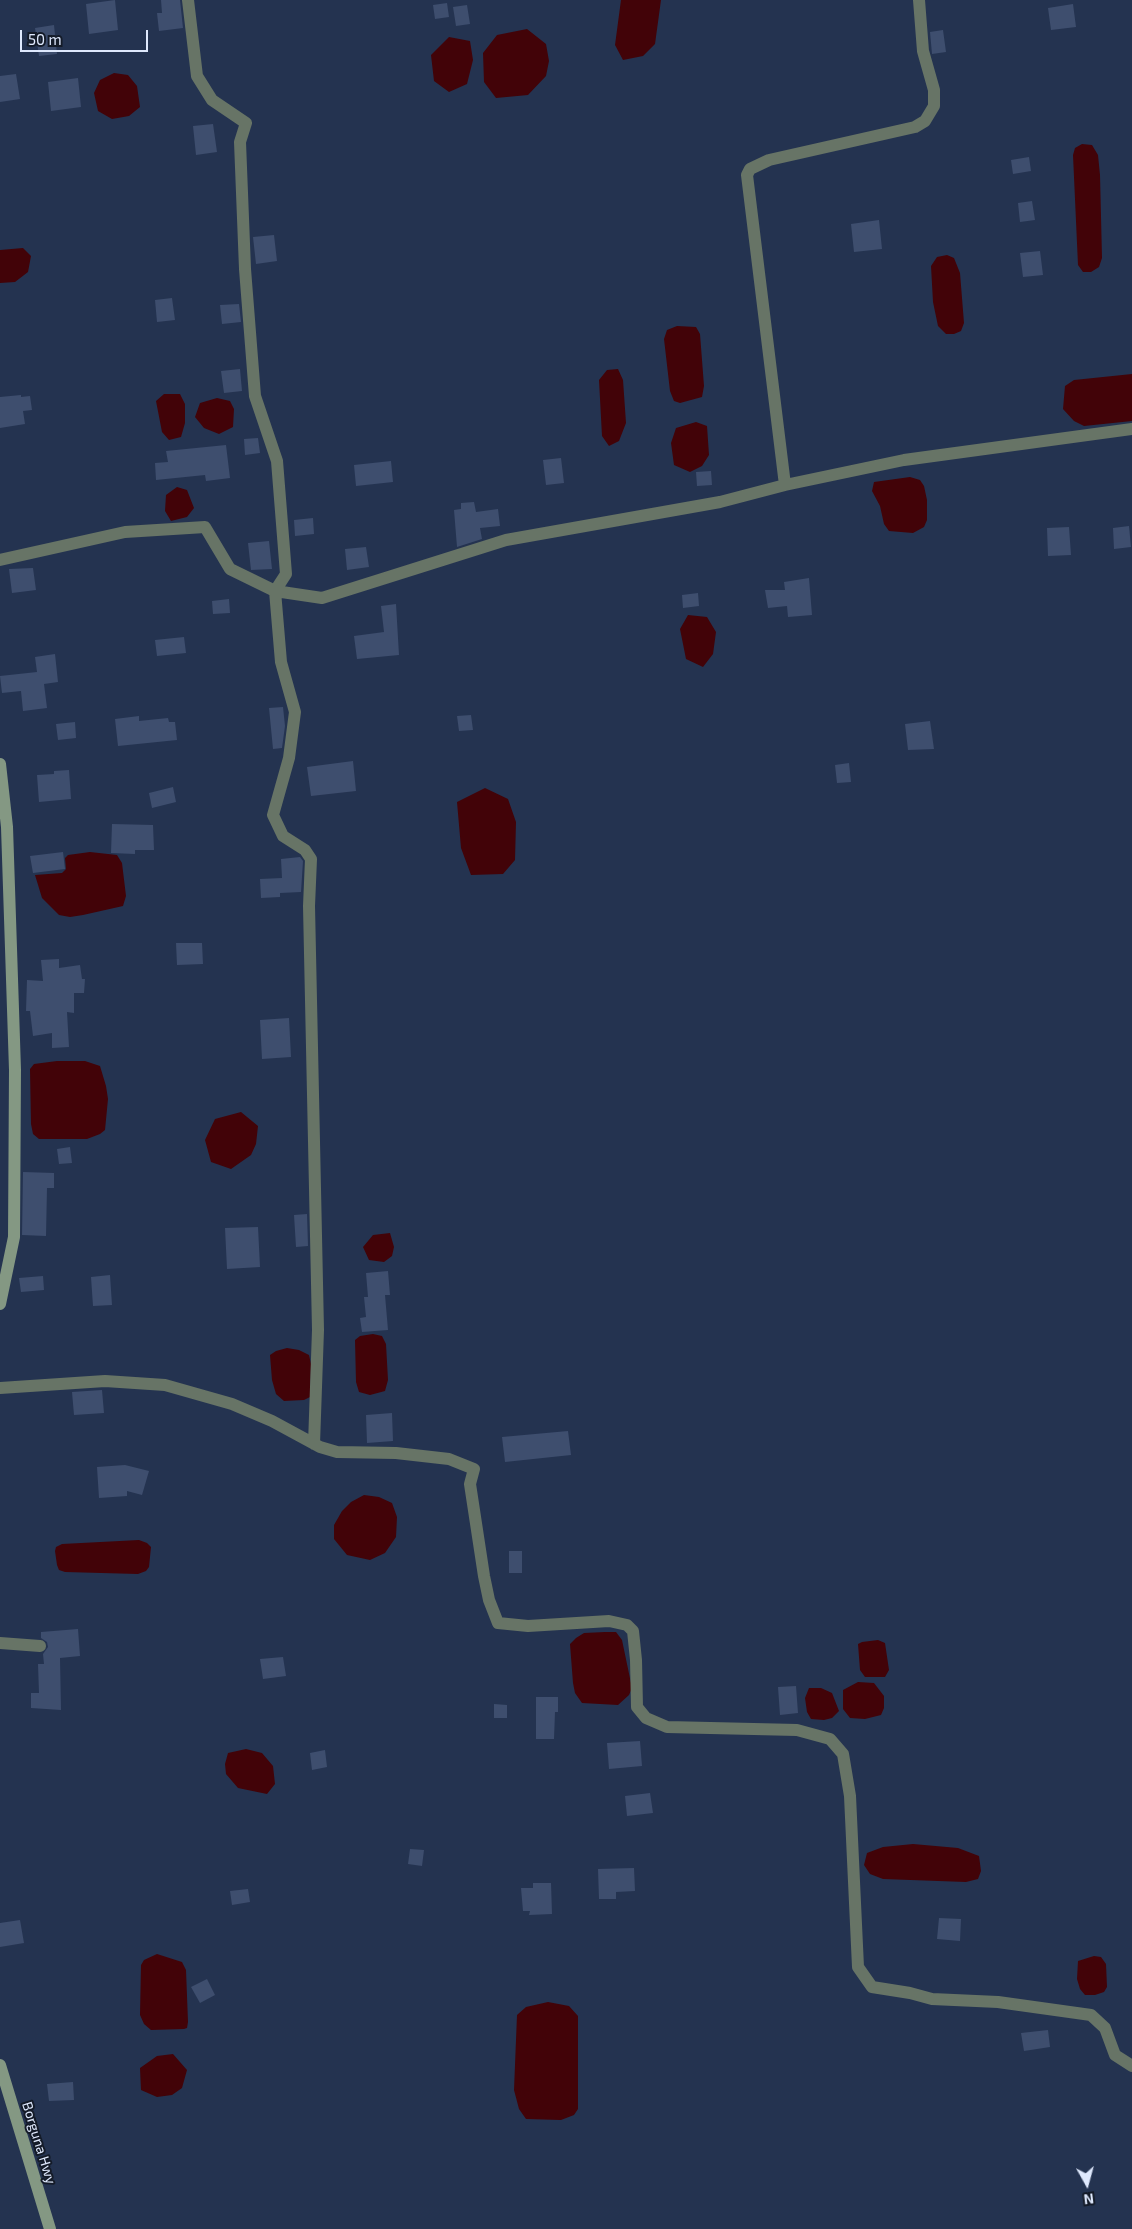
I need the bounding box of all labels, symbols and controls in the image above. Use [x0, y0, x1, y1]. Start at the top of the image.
scale bar [22, 20, 150, 52]
text: 50 m [28, 30, 62, 48]
street label: Borguna Hwy [19, 2100, 59, 2186]
north arrow [1062, 2159, 1112, 2209]
text: N [1083, 2190, 1095, 2208]

